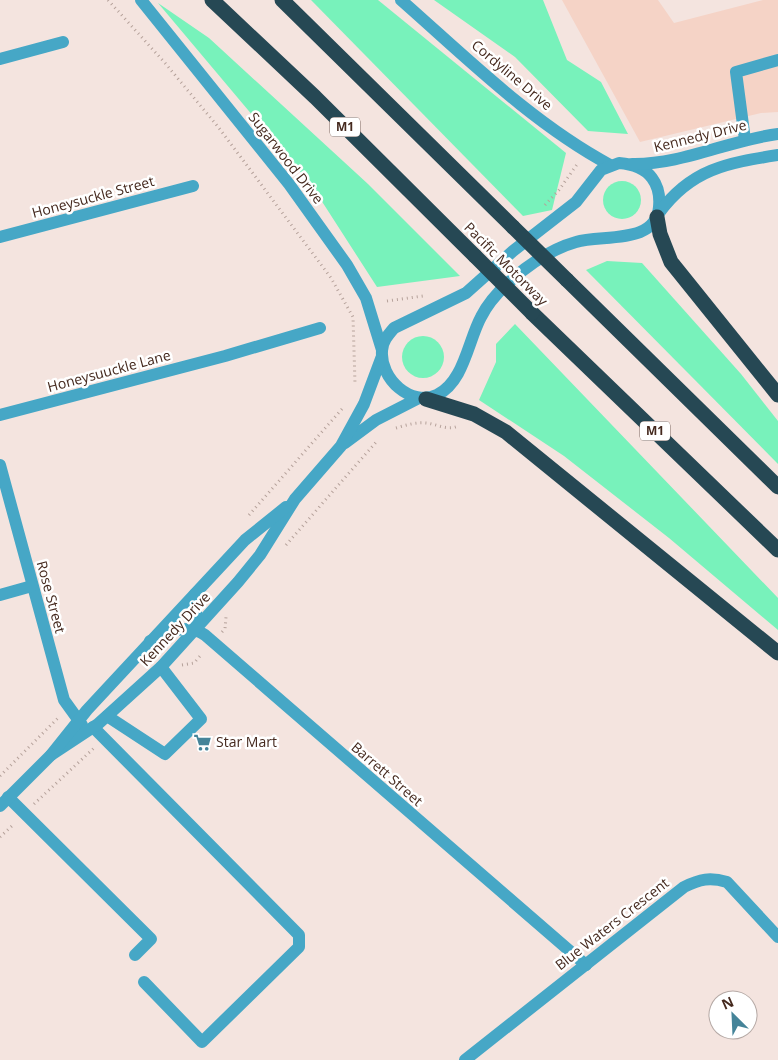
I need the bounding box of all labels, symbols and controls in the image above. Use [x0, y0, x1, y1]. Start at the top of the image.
street label: Cordyline Drive [468, 35, 557, 114]
street label: Sugarwood Drive [245, 108, 328, 208]
street label: Kennedy Drive [652, 115, 748, 156]
road number: M1 [330, 118, 360, 136]
street label: Honeysuckle Street [30, 171, 156, 222]
street label: Pacific Motorway [460, 218, 553, 310]
street label: Honeysuuckle Lane [45, 345, 173, 396]
road number: M1 [640, 422, 670, 441]
street label: Rose Street [33, 559, 70, 635]
street label: Kennedy Drive [135, 587, 214, 670]
supermarket icon: Star Mart [192, 732, 212, 752]
place label: Star Mart [216, 732, 277, 751]
street label: Barrett Street [348, 737, 427, 810]
street label: Blue Waters Crescent [551, 873, 672, 974]
north arrow [708, 990, 758, 1040]
text: N [718, 992, 737, 1014]

